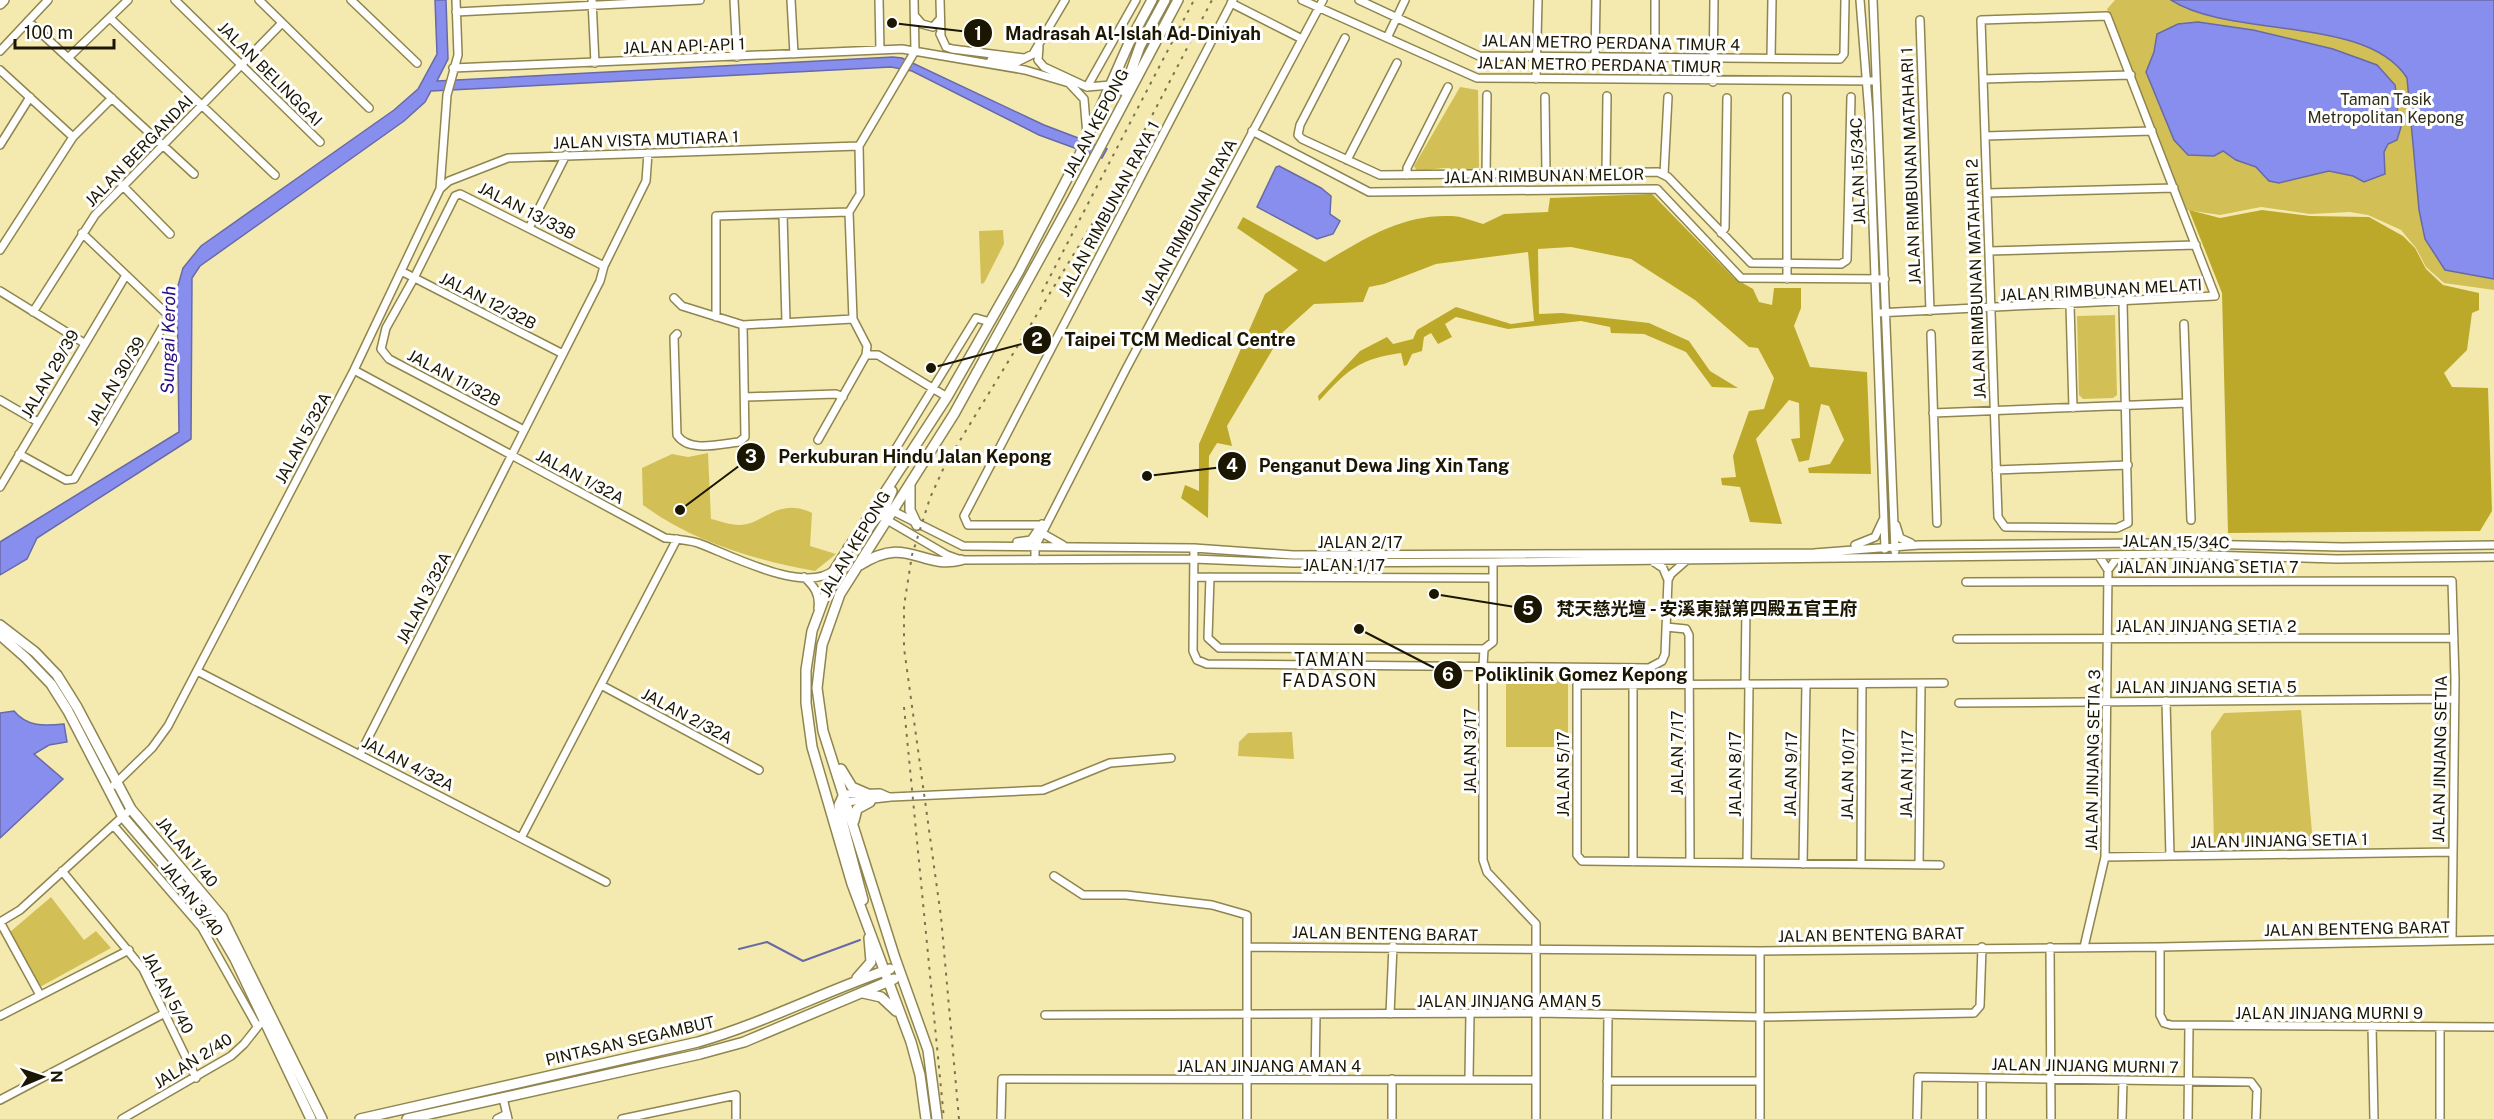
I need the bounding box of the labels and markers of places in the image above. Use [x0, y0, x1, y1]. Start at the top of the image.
callout: Madrasah Al-Islah Ad-Diniyah [963, 15, 1273, 51]
callout: Taipei TCM Medical Centre [1022, 322, 1307, 358]
callout: Perkuburan Hindu Jalan Kepong [736, 439, 1064, 475]
callout: Penganut Dewa Jing Xin Tang [1217, 448, 1521, 484]
callout: 梵天慈光壇 - 安溪東嶽第四殿五官王府 [1513, 591, 1870, 627]
callout: Poliklinik Gomez Kepong [1433, 657, 1700, 693]

